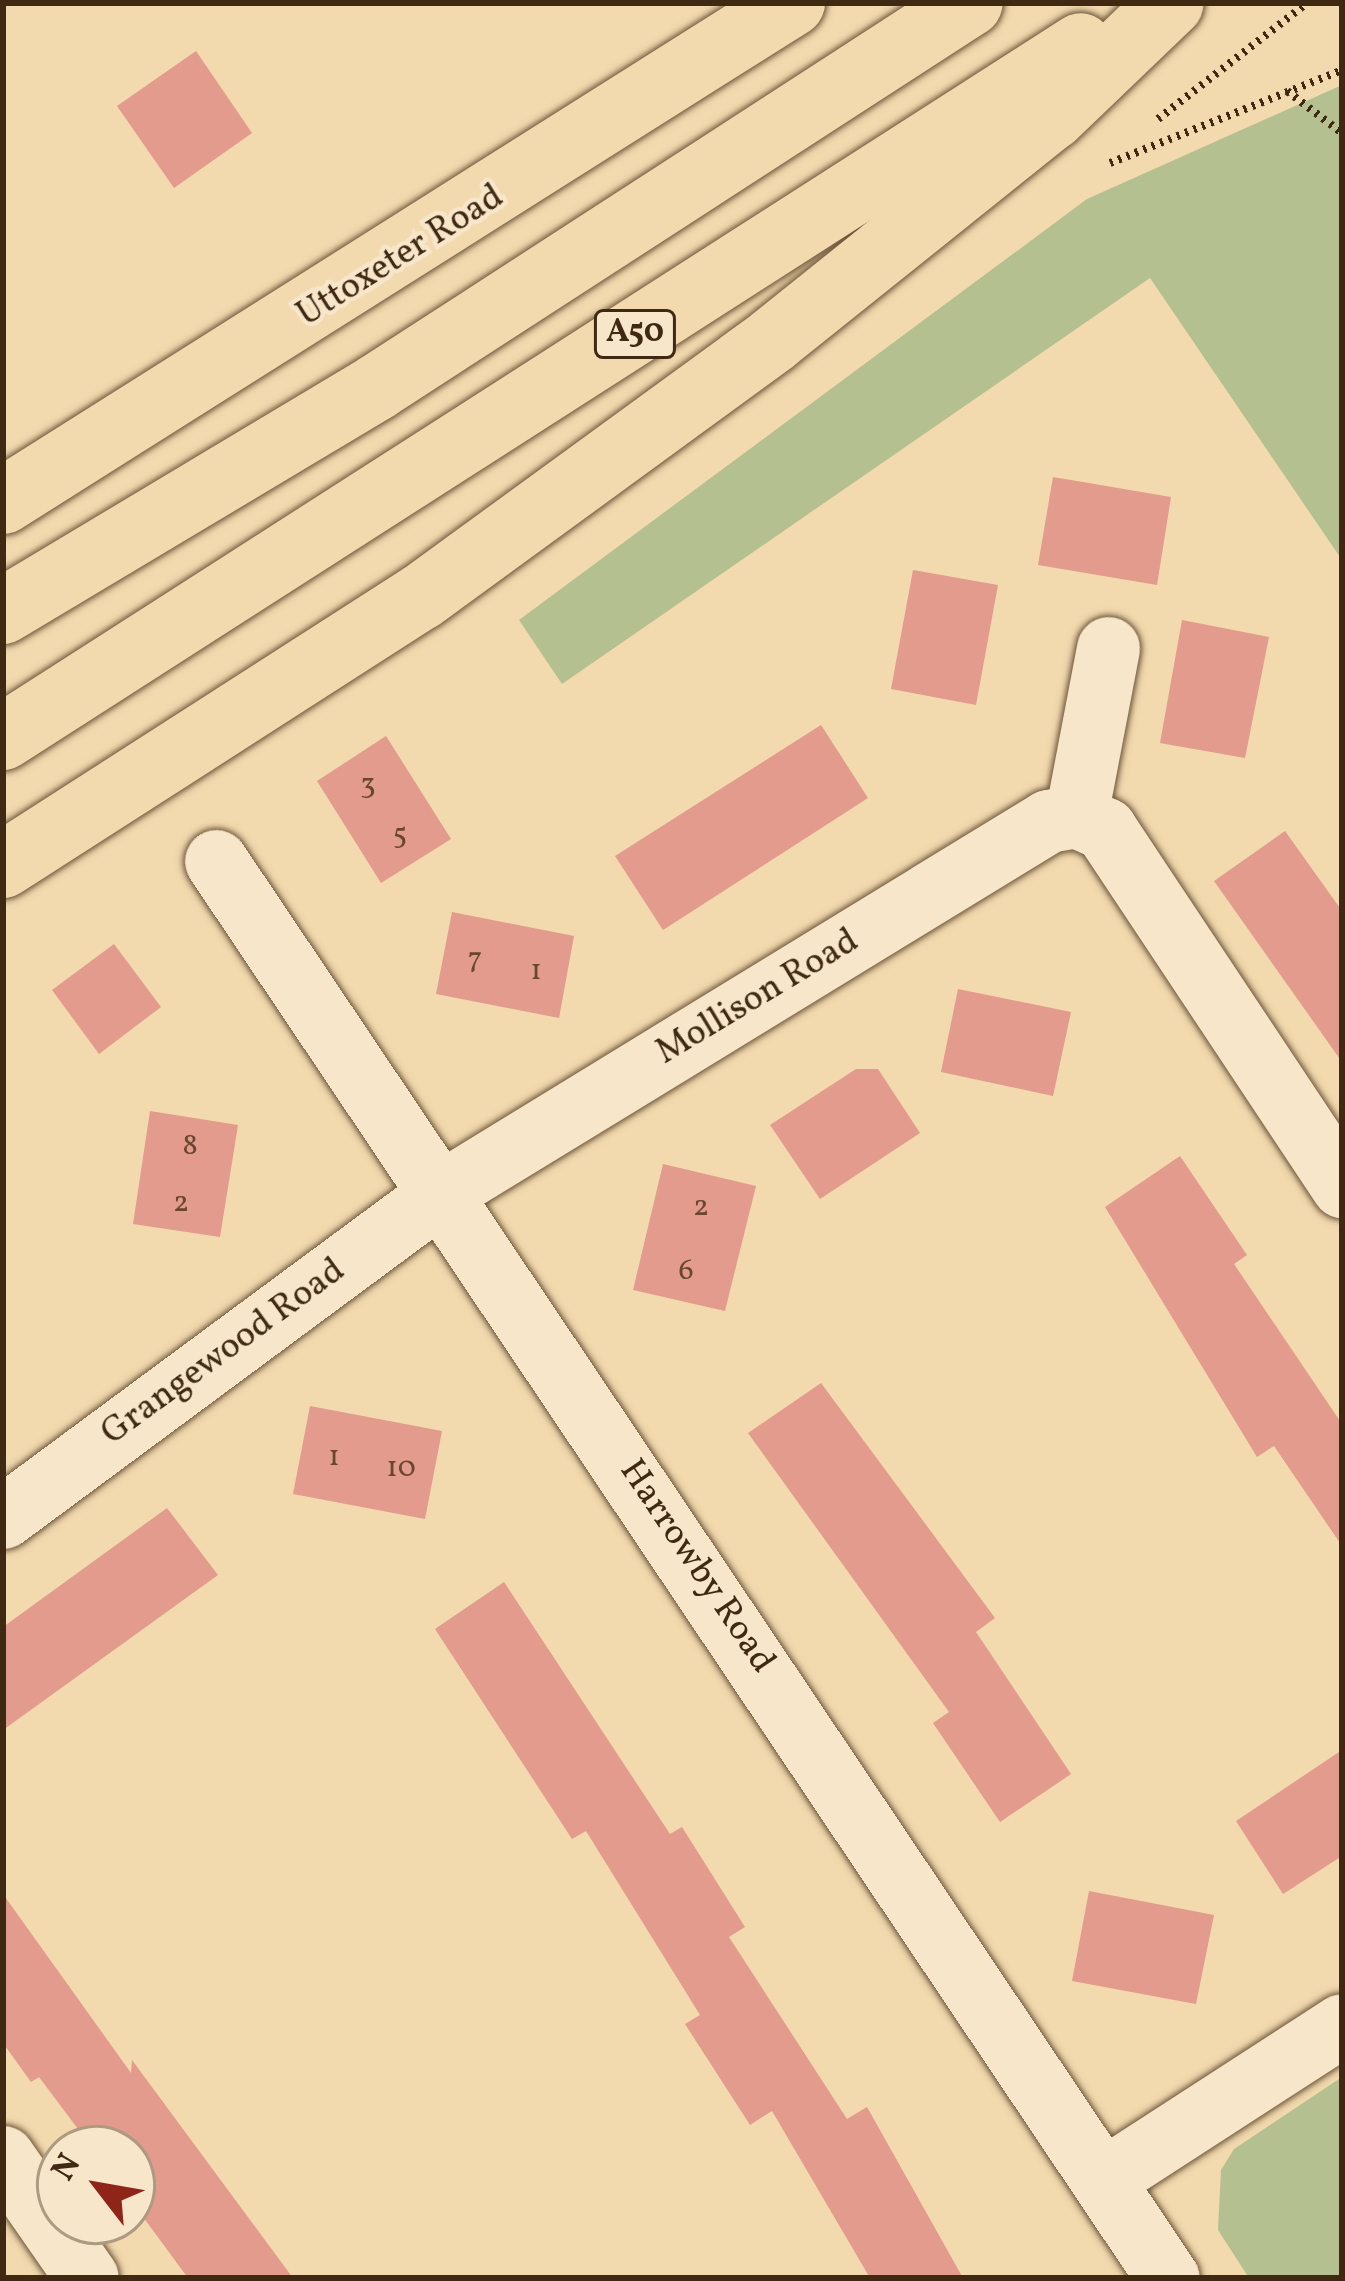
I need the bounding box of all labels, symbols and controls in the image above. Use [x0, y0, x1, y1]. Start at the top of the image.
street label: Uttoxeter Road [290, 176, 512, 338]
road number: A50 [593, 307, 677, 361]
house number: 3 [360, 767, 376, 803]
house number: 5 [393, 817, 407, 853]
street label: Mollison Road [649, 921, 867, 1075]
house number: 7 [468, 941, 482, 977]
house number: 1 [530, 953, 542, 989]
house number: 8 [182, 1128, 198, 1164]
house number: 2 [173, 1185, 189, 1221]
house number: 2 [693, 1189, 709, 1225]
street label: Grangewood Road [94, 1250, 354, 1456]
house number: 6 [678, 1253, 694, 1289]
house number: 1 [328, 1439, 340, 1475]
house number: 10 [386, 1450, 416, 1486]
street label: Harrowby Road [608, 1452, 784, 1682]
north arrow [36, 2125, 156, 2245]
text: N [42, 2146, 94, 2190]

